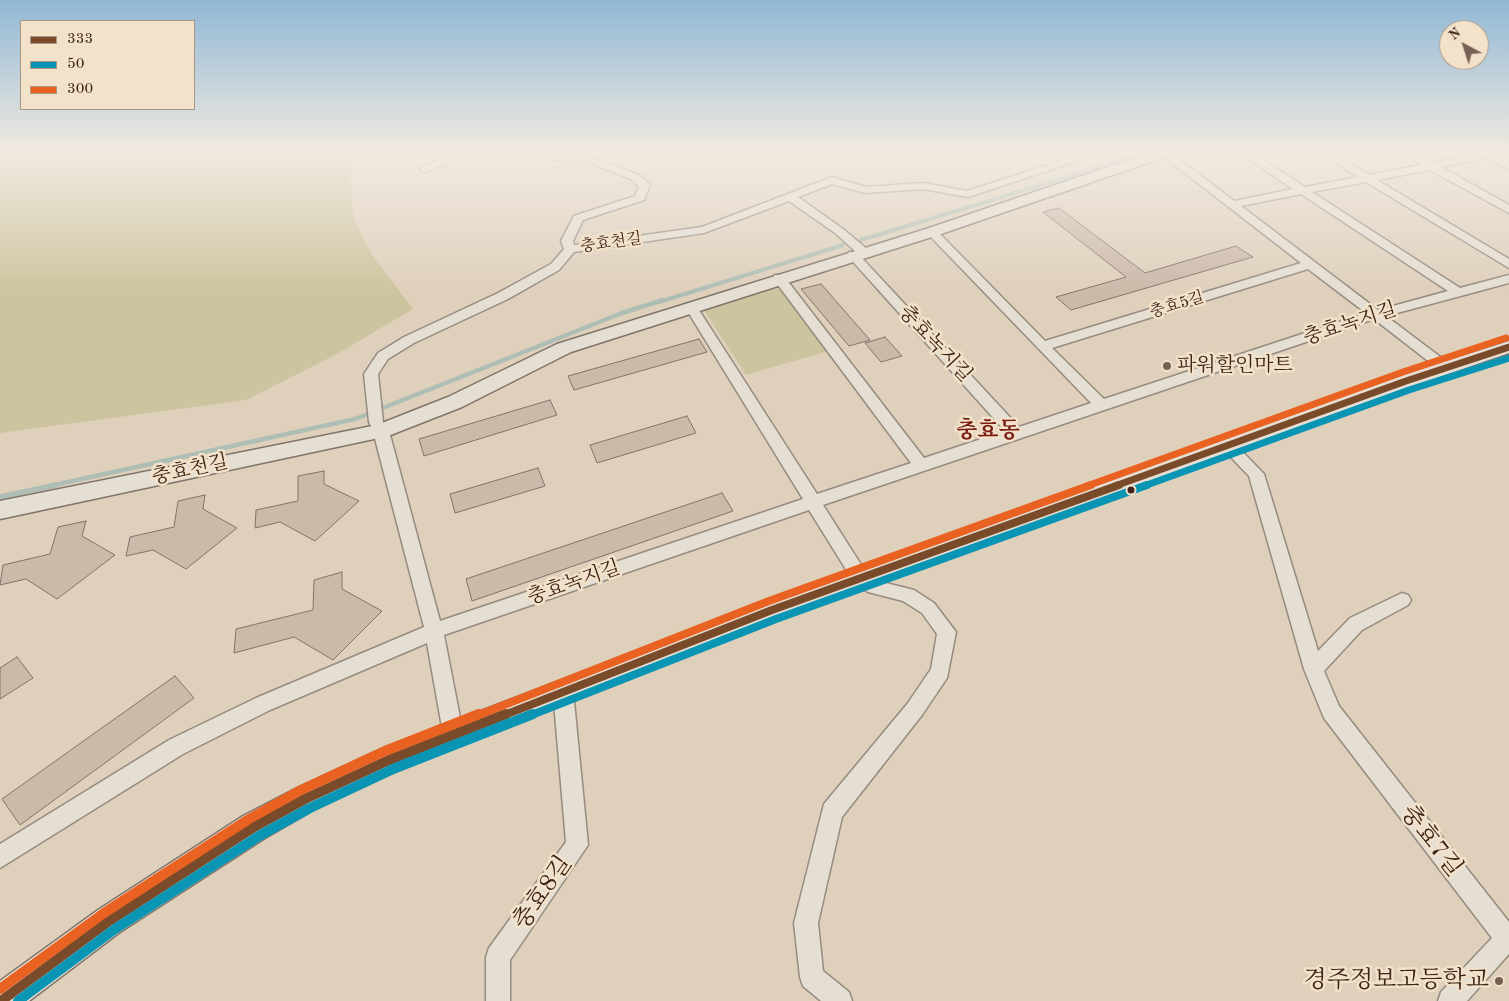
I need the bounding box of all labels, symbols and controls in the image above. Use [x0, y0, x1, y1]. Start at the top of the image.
legend [20, 20, 195, 110]
north arrow [1439, 20, 1489, 70]
text: N [1446, 25, 1464, 43]
text: 333 [67, 32, 93, 47]
text: 50 [67, 57, 84, 72]
text: 300 [67, 82, 93, 97]
street label: 충효천길 [579, 229, 643, 257]
street label: 충효5길 [1148, 288, 1206, 322]
street label: 충효녹지길 [1300, 298, 1400, 350]
street label: 충효녹지길 [893, 300, 977, 388]
place label: 파워할인마트 [1177, 354, 1293, 378]
marker: 파워할인마트 [1161, 360, 1173, 372]
district label: 충효동 [956, 418, 1020, 444]
street label: 충효천길 [150, 450, 230, 490]
unlabelled marker [1126, 485, 1136, 495]
street label: 충효녹지길 [524, 556, 624, 610]
street label: 충효7길 [1394, 799, 1468, 883]
street label: 충효8길 [507, 851, 579, 935]
place label: 경주정보고등학교 [1304, 967, 1489, 995]
marker: 경주정보고등학교 [1493, 975, 1505, 987]

